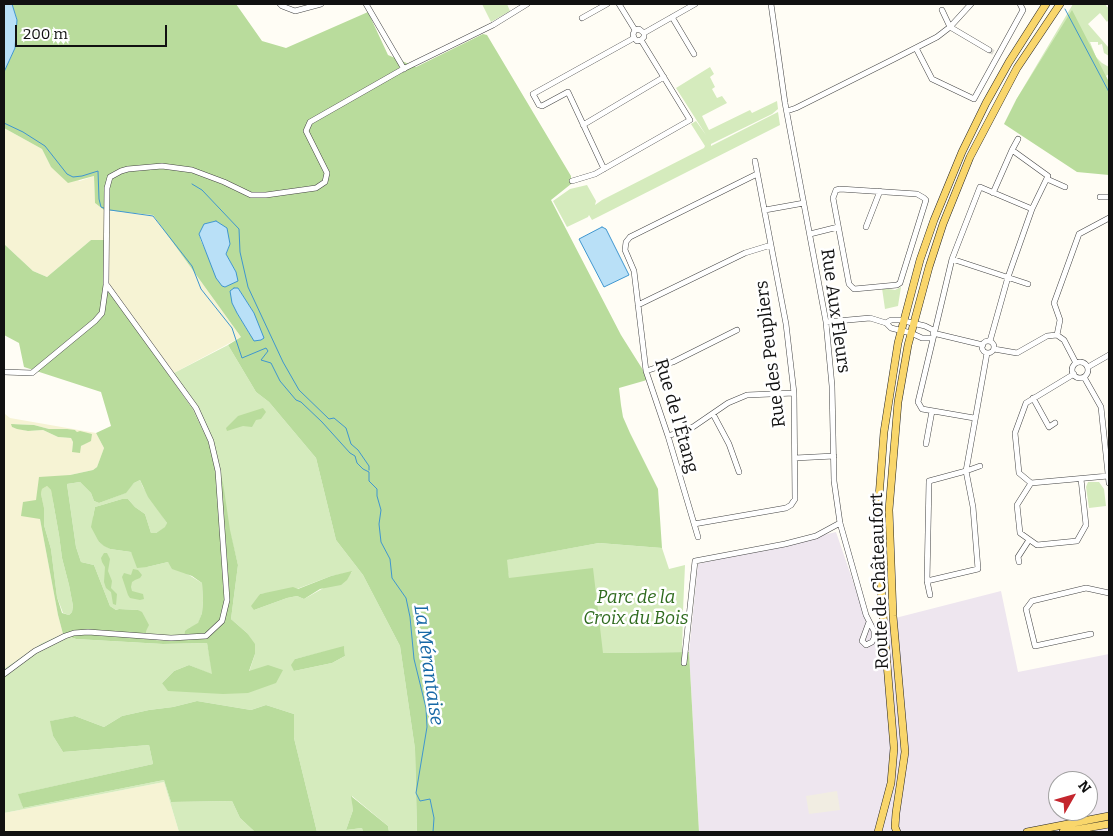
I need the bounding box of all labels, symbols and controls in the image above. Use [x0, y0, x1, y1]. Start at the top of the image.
scale bar [18, 15, 170, 47]
text: 200 m [23, 25, 68, 43]
street label: Rue Aux Fleurs [816, 247, 854, 375]
street label: Rue des Peupliers [751, 279, 791, 429]
street label: Rue de l'Étang [649, 356, 703, 476]
street label: Route de Châteaufort [866, 492, 894, 670]
park label: Parc de la Croix du Bois [583, 587, 689, 630]
water label: La Mérantaise [408, 603, 448, 727]
north arrow [1048, 771, 1098, 821]
text: N [1074, 778, 1094, 797]

